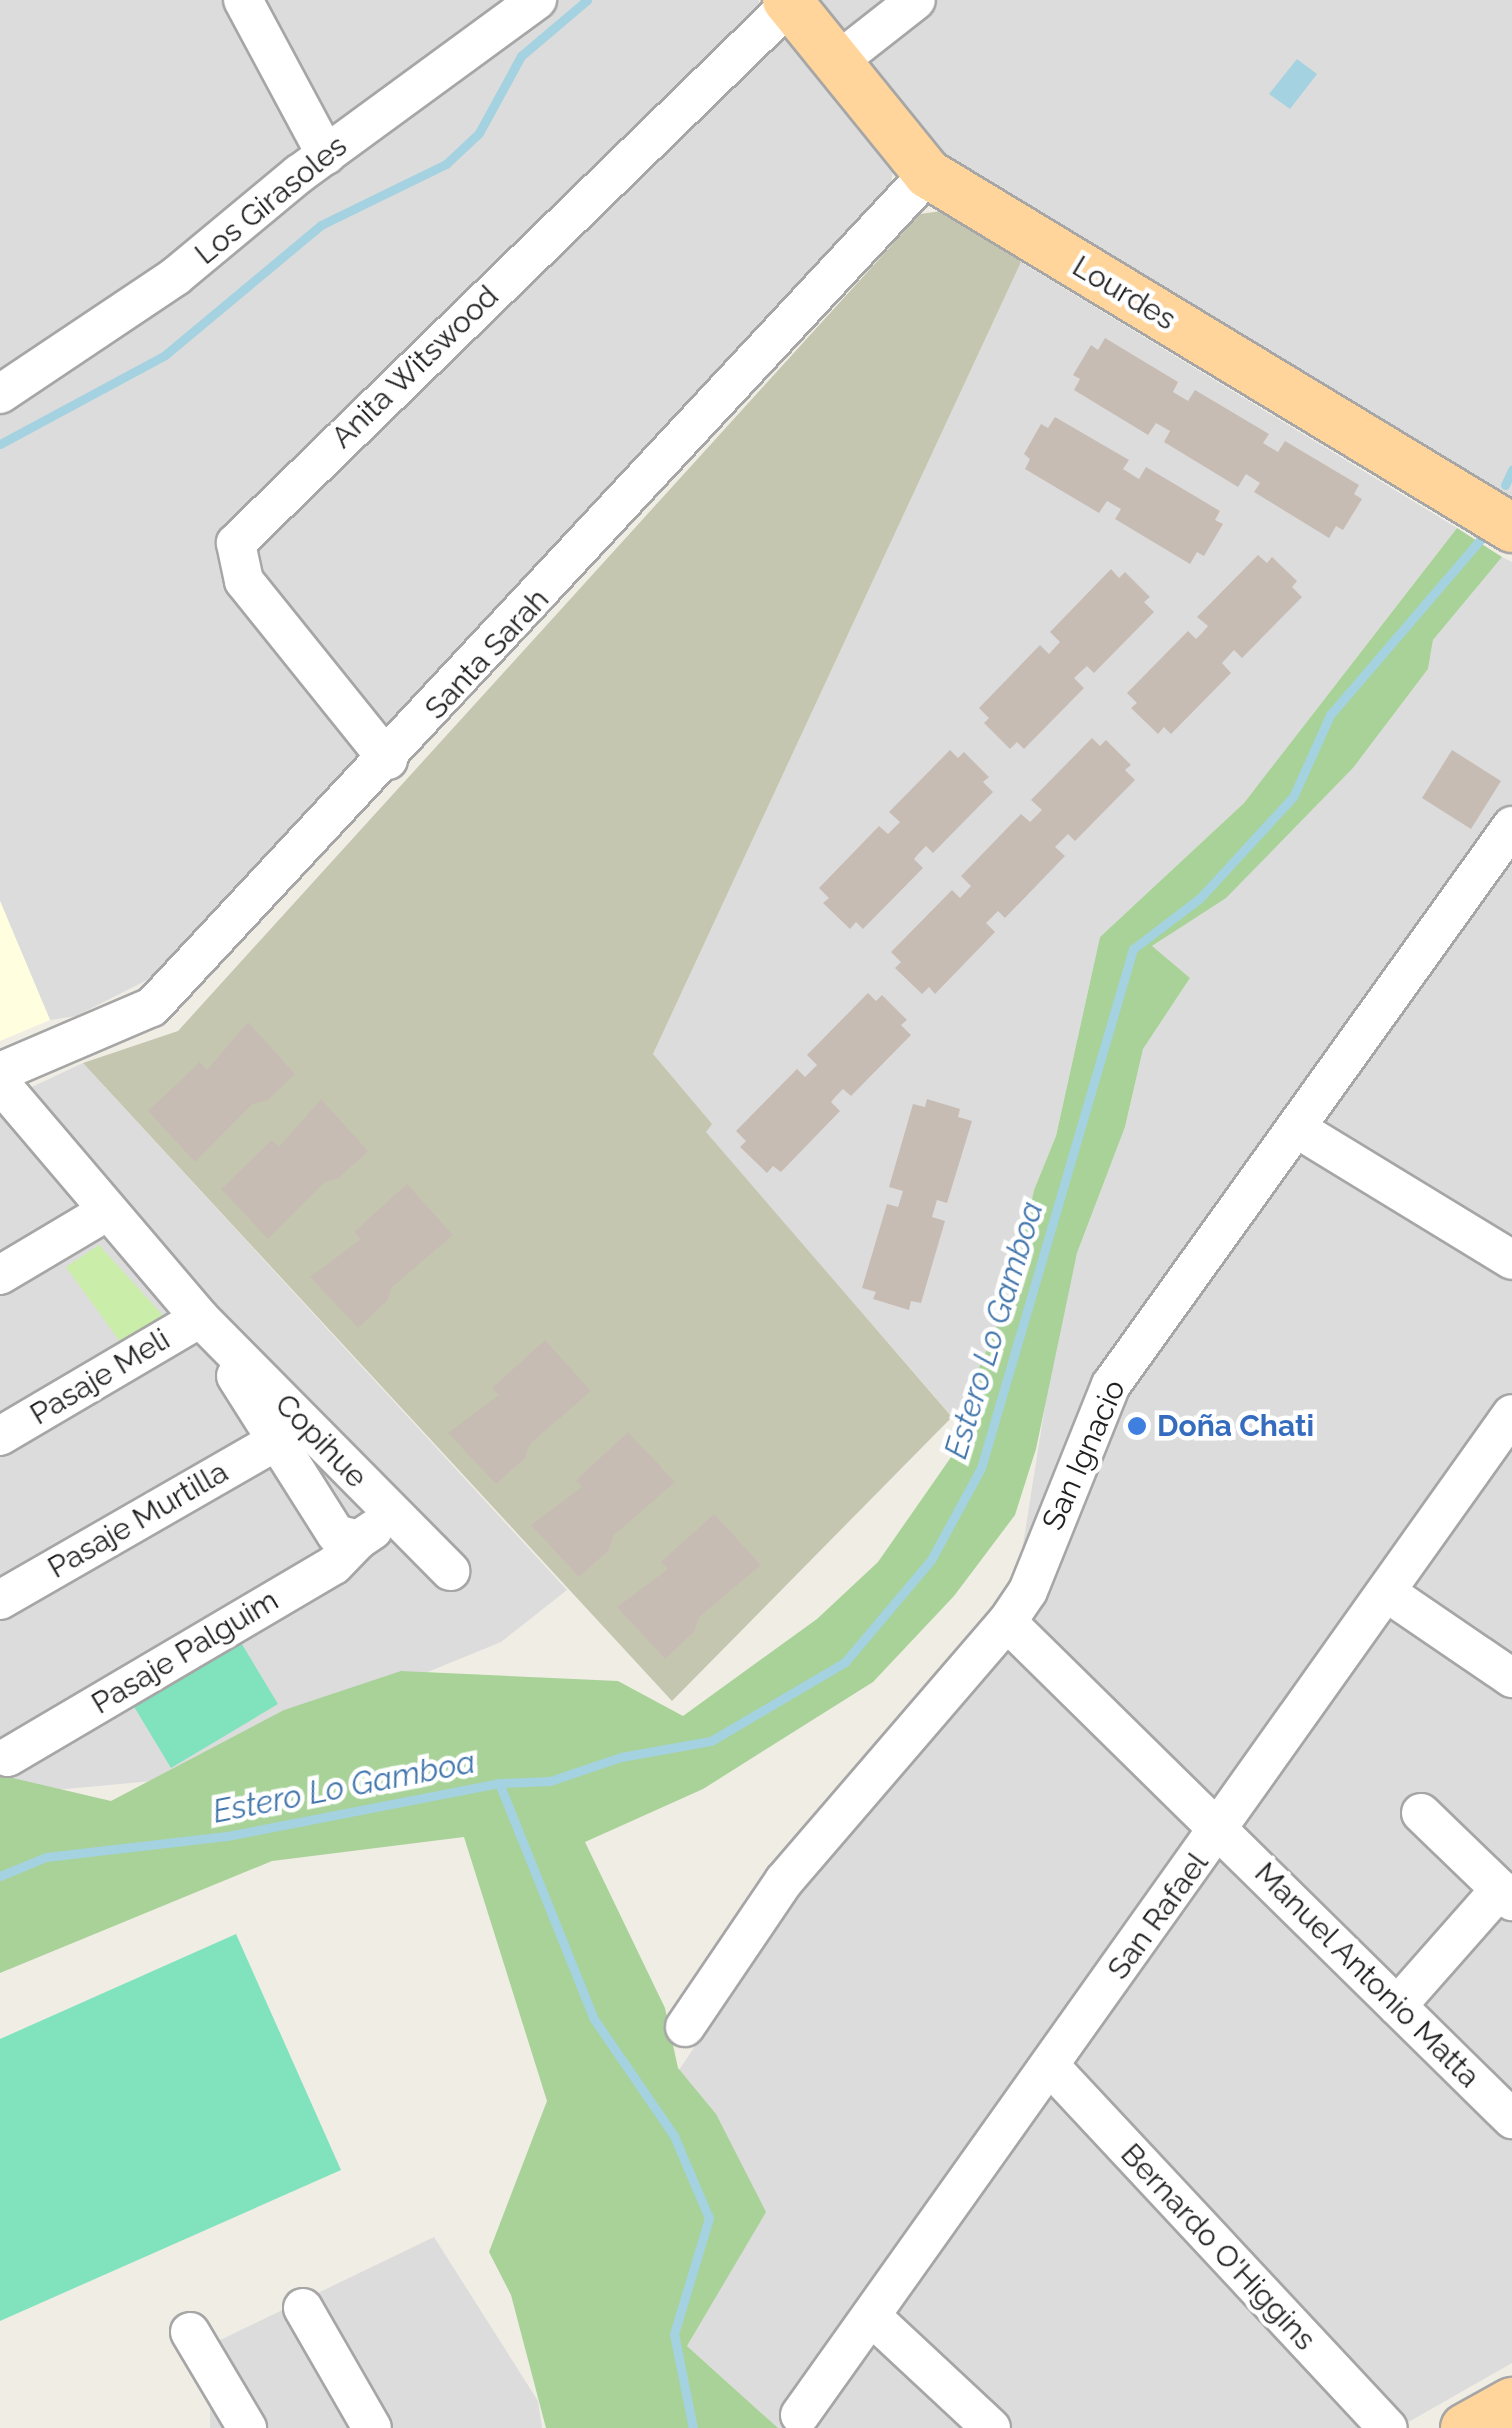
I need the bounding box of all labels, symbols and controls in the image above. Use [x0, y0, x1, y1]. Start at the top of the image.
street label: Los Girasoles [188, 128, 354, 272]
street label: Lourdes [1066, 248, 1182, 338]
street label: Anita Witswood [324, 278, 506, 456]
street label: Santa Sarah [418, 581, 556, 727]
water label: Estero Lo Gamboa [937, 1197, 1051, 1463]
street label: Pasaje Meli [24, 1321, 176, 1433]
street label: San Ignacio [1035, 1375, 1133, 1535]
street label: Copihue [268, 1387, 374, 1495]
place label: Doña Chati [1157, 1408, 1314, 1444]
marker: Doña Chati [1126, 1415, 1148, 1437]
street label: Pasaje Murtilla [42, 1454, 234, 1586]
street label: Pasaje Palguim [85, 1582, 285, 1722]
water label: Estero Lo Gamboa [210, 1743, 478, 1831]
street label: San Rafael [1100, 1846, 1216, 1986]
street label: Manuel Antonio Matta [1246, 1854, 1488, 2096]
street label: Bernardo O'Higgins [1113, 2136, 1323, 2358]

